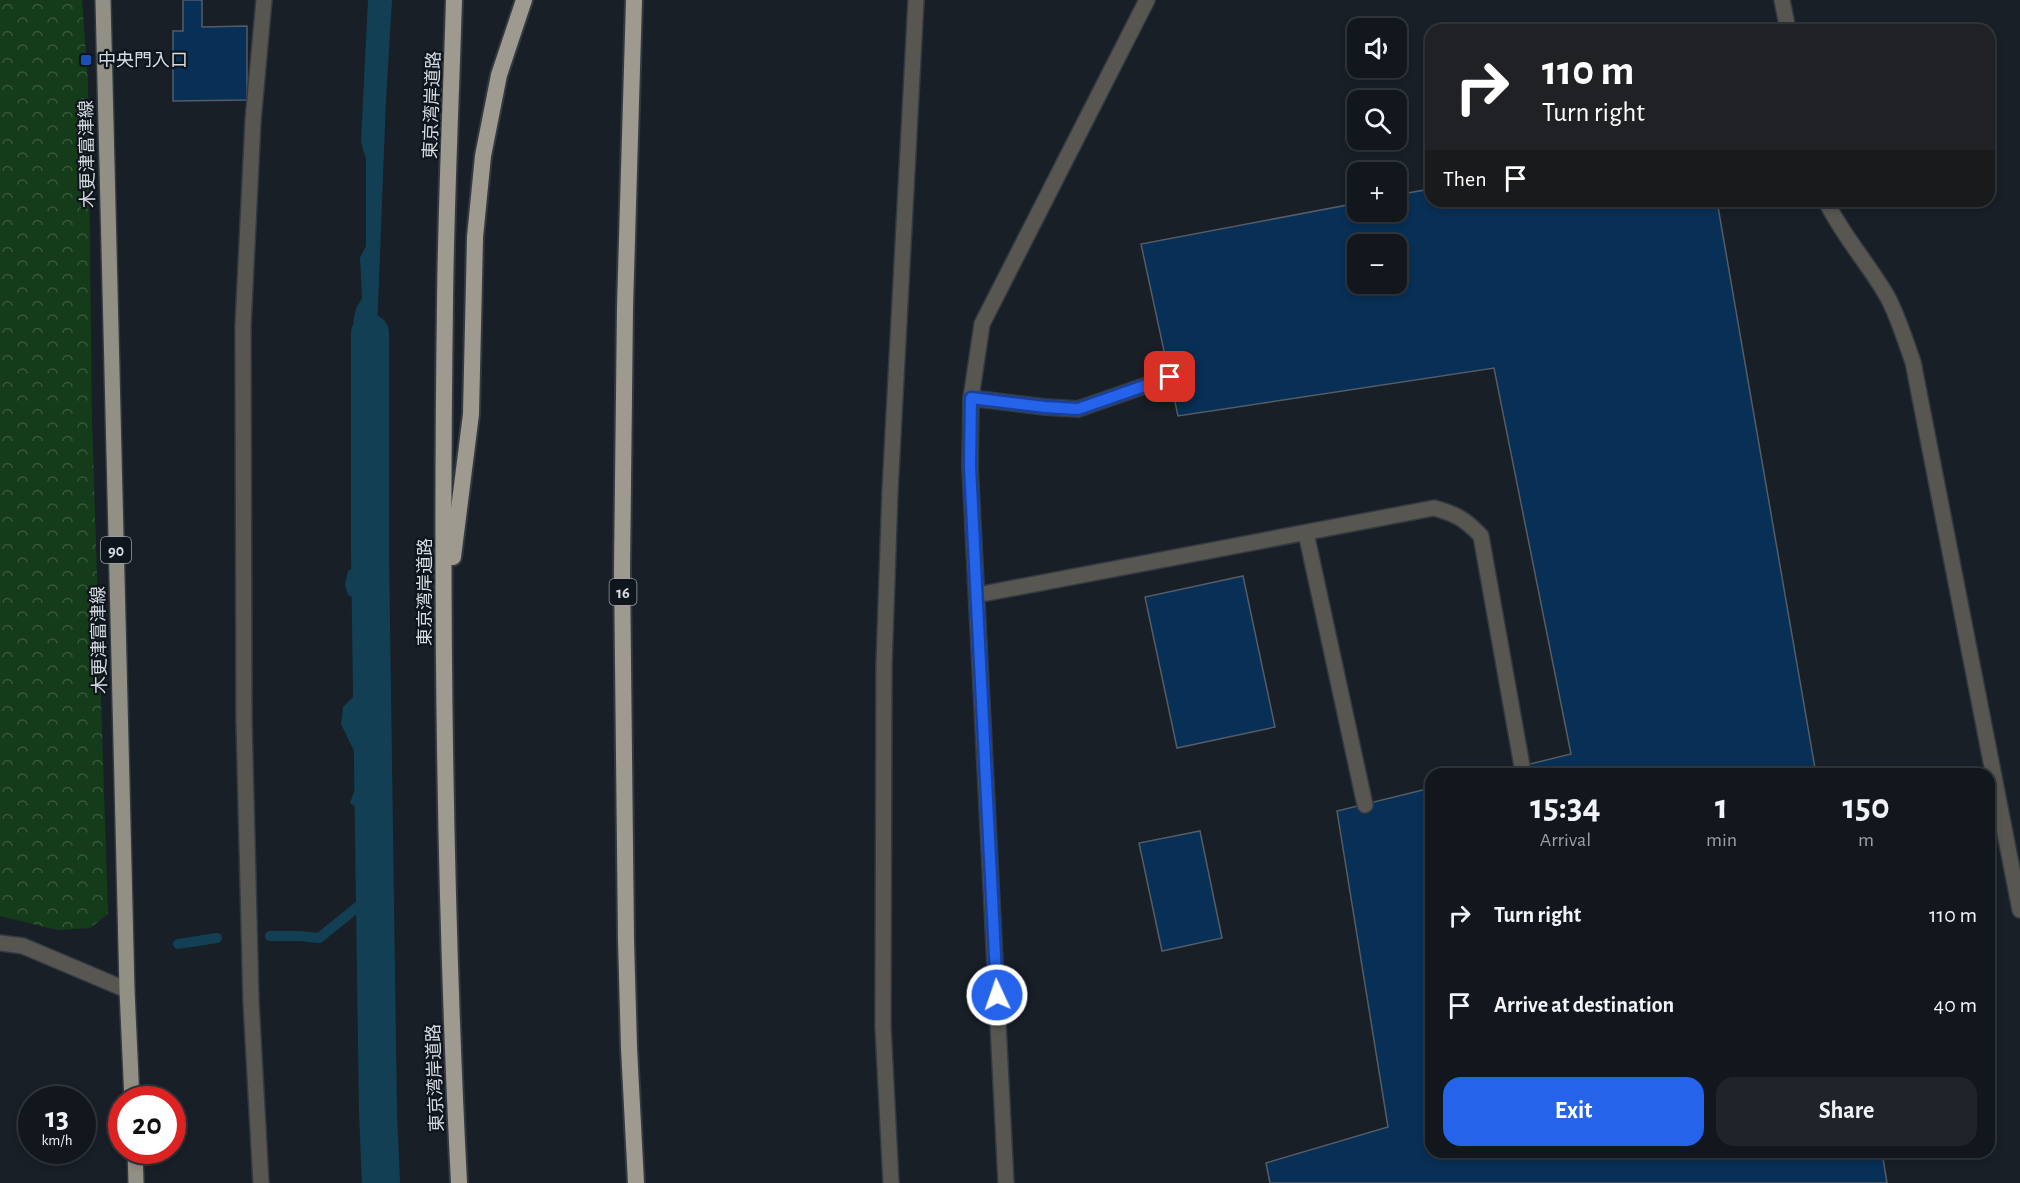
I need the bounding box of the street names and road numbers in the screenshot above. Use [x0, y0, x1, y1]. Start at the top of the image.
street label: 東京湾岸道路 [420, 51, 444, 159]
street label: 木更津富津線 [76, 100, 98, 208]
road number: 90 [101, 537, 131, 563]
street label: 東京湾岸道路 [415, 538, 435, 646]
road number: 16 [610, 579, 636, 605]
street label: 木更津富津線 [88, 586, 110, 694]
street label: 東京湾岸道路 [423, 1024, 447, 1132]

